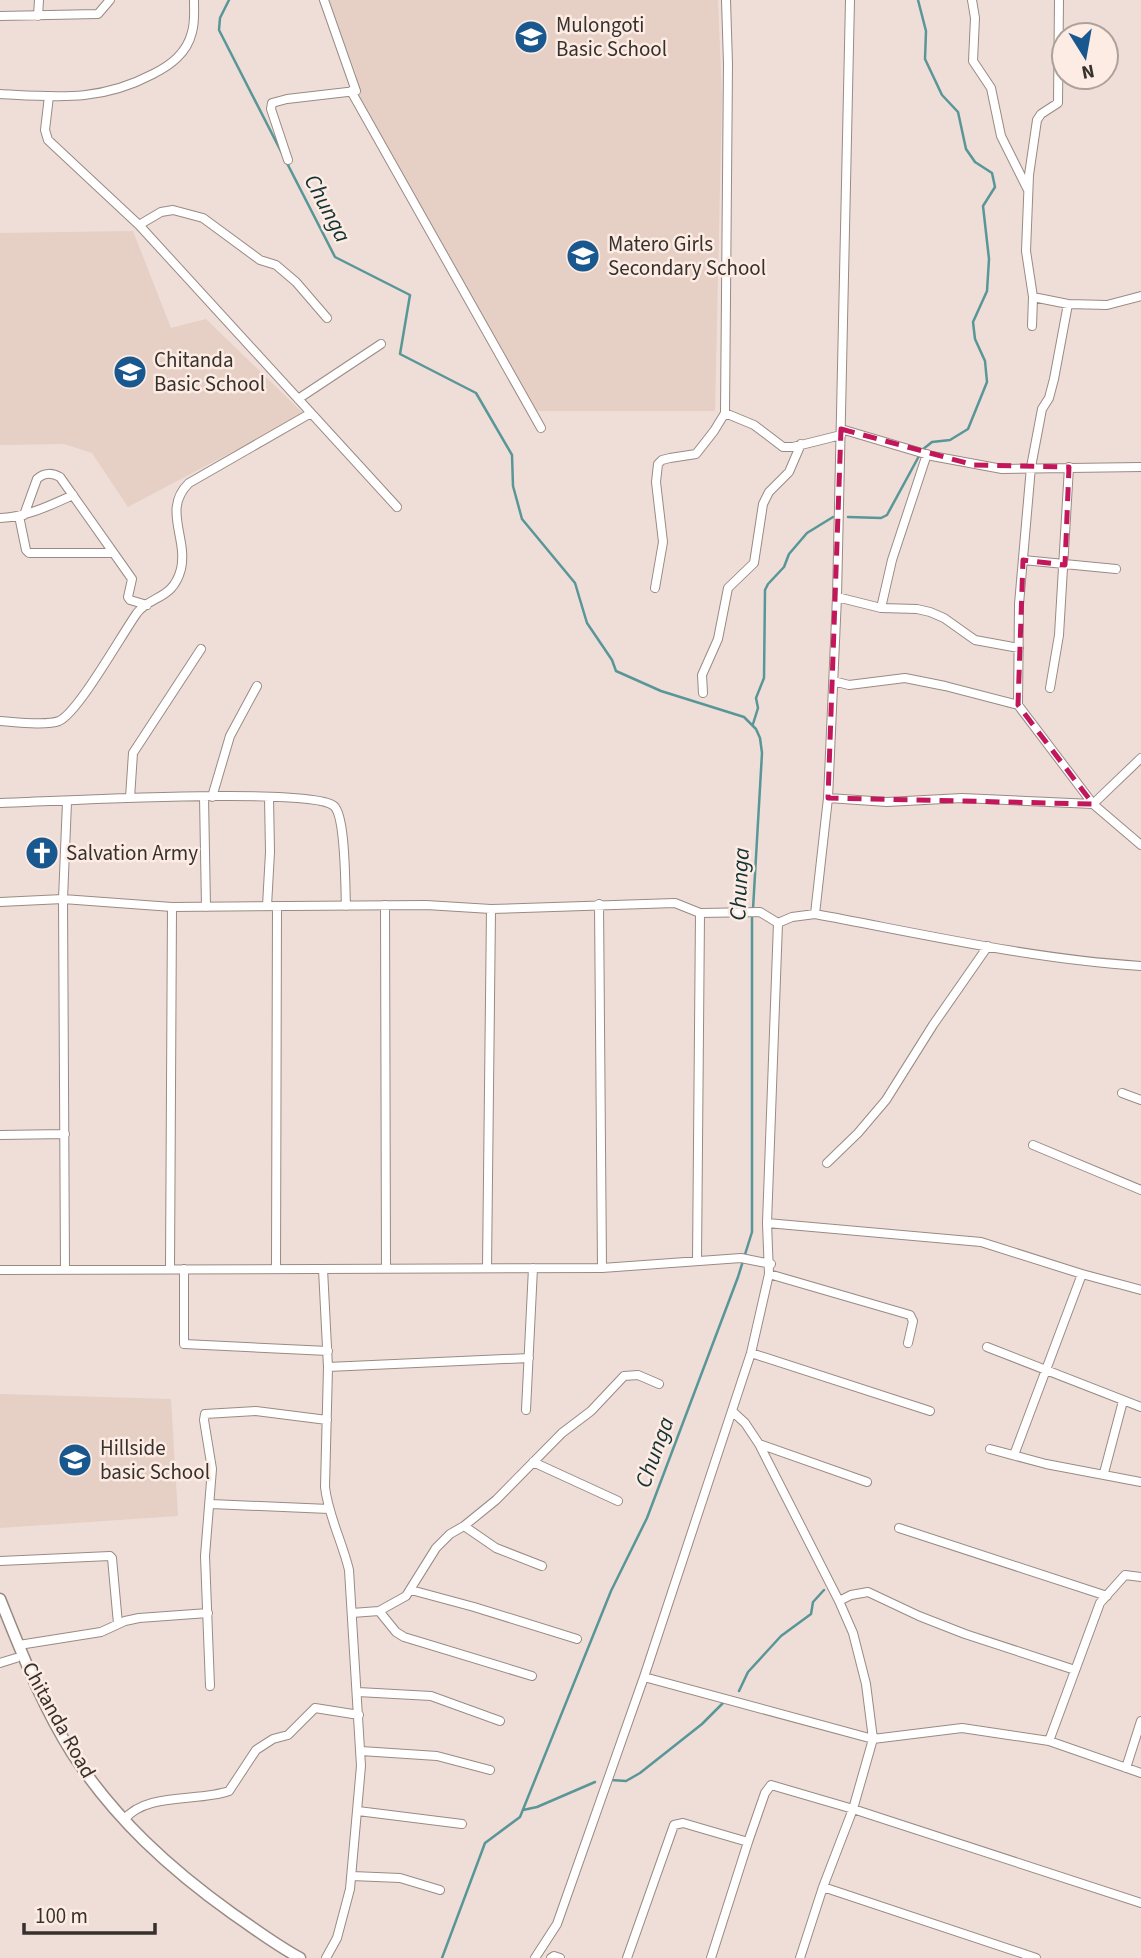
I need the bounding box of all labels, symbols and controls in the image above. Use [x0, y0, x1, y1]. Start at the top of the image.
place label: Mulongoti Basic School [556, 10, 667, 64]
school or university icon: Mulongoti Basic School [512, 18, 550, 56]
north arrow [1050, 21, 1120, 91]
text: N [1079, 57, 1097, 86]
water label: Chunga [296, 168, 359, 248]
place label: Matero Girls Secondary School [608, 229, 766, 283]
school or university icon: Matero Girls Secondary School [564, 237, 602, 275]
place label: Chitanda Basic School [154, 345, 265, 399]
school or university icon: Chitanda Basic School [111, 353, 149, 391]
church icon: Salvation Army [23, 834, 61, 872]
place label: Salvation Army [66, 838, 198, 868]
water label: Chunga [721, 847, 758, 921]
water label: Chunga [626, 1412, 683, 1492]
place label: Hillside basic School [100, 1433, 210, 1487]
school or university icon: Hillside basic School [56, 1441, 94, 1479]
street label: Chitanda Road [15, 1656, 103, 1784]
scale bar [24, 1892, 156, 1936]
text: 100 m [35, 1901, 88, 1931]

